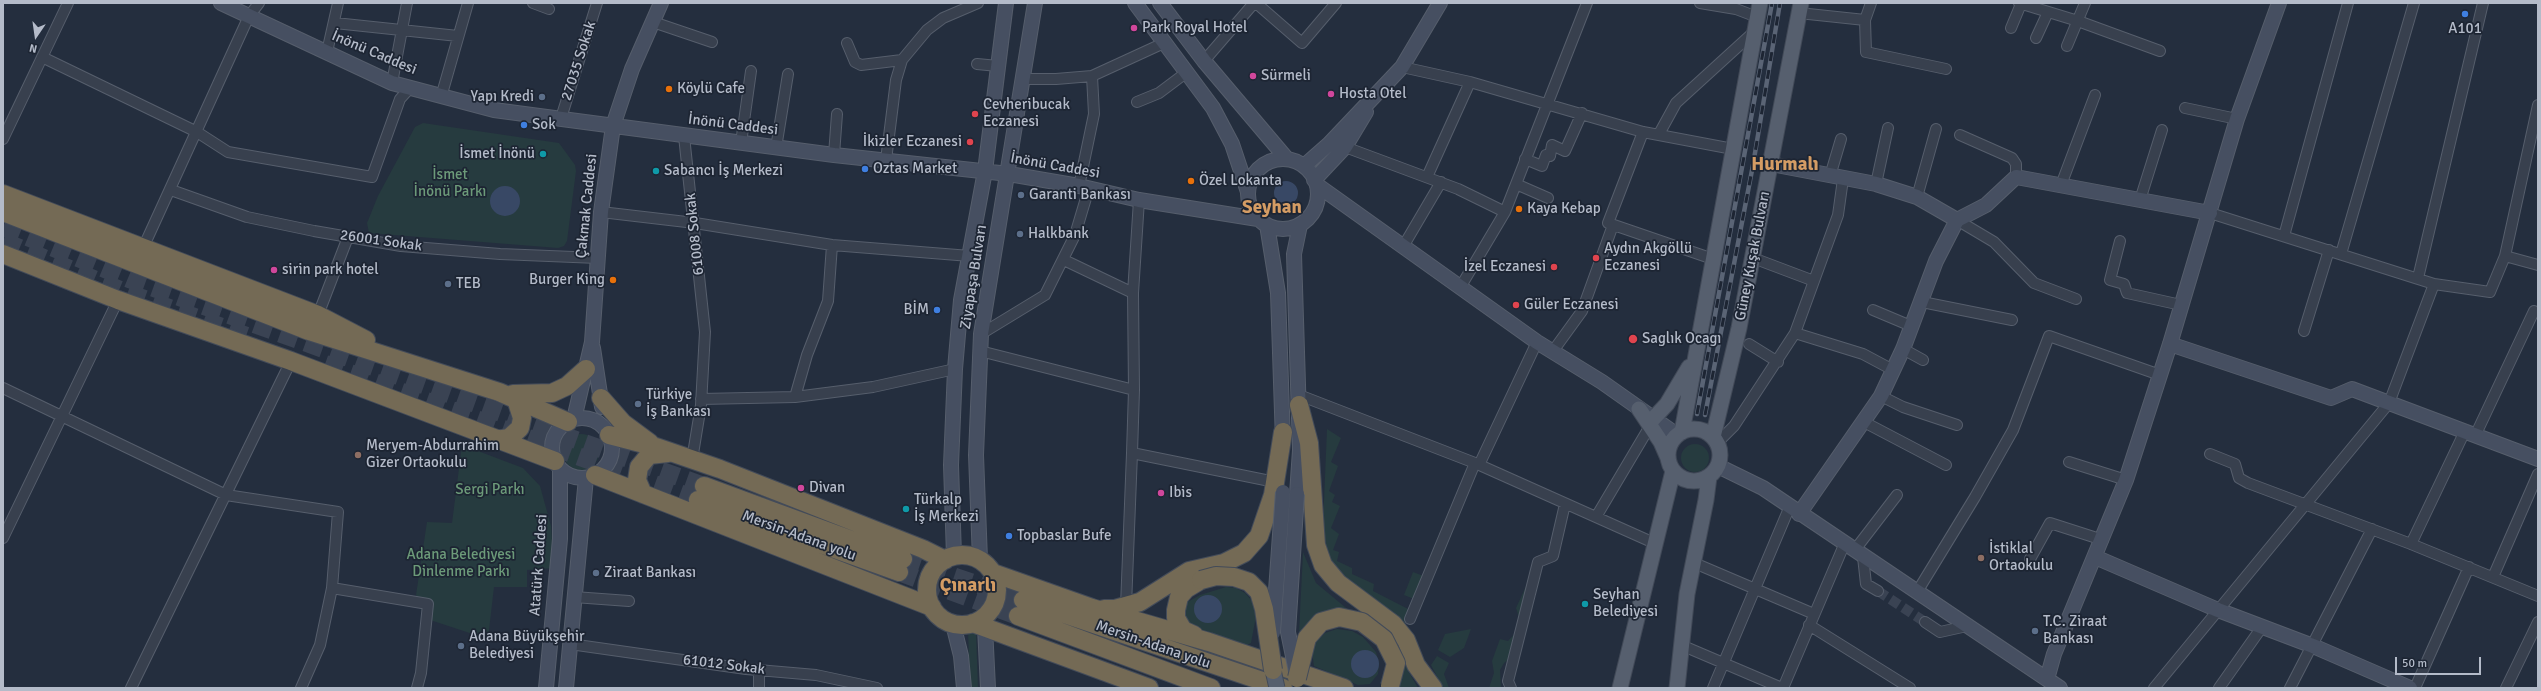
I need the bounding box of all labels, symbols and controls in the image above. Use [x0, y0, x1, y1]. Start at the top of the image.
marker: A101 [2460, 9, 2470, 19]
north arrow [16, 16, 56, 56]
street label: 27035 Sokak [558, 19, 600, 103]
place label: Park Royal Hotel [1142, 19, 1247, 37]
place label: A101 [2448, 20, 2482, 38]
marker: Park Royal Hotel [1129, 23, 1139, 33]
street label: İnönü Caddesi [329, 27, 419, 79]
text: N [28, 41, 38, 55]
place label: Sürmeli [1261, 67, 1311, 85]
marker: Sürmeli [1248, 71, 1258, 81]
place label: Köylü Cafe [677, 80, 745, 98]
marker: Köylü Cafe [664, 84, 674, 94]
place label: Hosta Otel [1339, 85, 1407, 103]
place label: Yapı Kredi [471, 88, 534, 106]
marker: Hosta Otel [1326, 89, 1336, 99]
marker: Yapı Kredi [537, 92, 547, 102]
place label: Cevheribucak Eczanesi [983, 96, 1070, 131]
marker: Cevheribucak Eczanesi [970, 109, 980, 119]
street label: İnönü Caddesi [687, 111, 779, 139]
place label: Sok [532, 116, 556, 134]
marker: Sok [519, 120, 529, 130]
place label: İkizler Eczanesi [863, 133, 962, 151]
marker: İkizler Eczanesi [965, 137, 975, 147]
place label: İsmet İnönü [459, 145, 535, 163]
marker: İsmet İnönü [538, 149, 548, 159]
street label: İnönü Caddesi [1009, 149, 1101, 183]
street label: Çakmak Caddesi [573, 153, 601, 259]
district label: Hurmalı [1751, 154, 1819, 176]
place label: Oztas Market [873, 160, 957, 178]
place label: Sabancı İş Merkezi [664, 162, 783, 180]
marker: Oztas Market [860, 164, 870, 174]
park label: İsmet İnönü Parkı [414, 166, 486, 201]
marker: Sabancı İş Merkezi [651, 166, 661, 176]
place label: Özel Lokanta [1199, 172, 1282, 190]
marker: Özel Lokanta [1186, 176, 1196, 186]
place label: Garanti Bankası [1029, 186, 1131, 204]
marker: Garanti Bankası [1016, 190, 1026, 200]
street label: Güney Kuşak Bulvarı [1732, 190, 1774, 322]
street label: 61008 Sokak [682, 192, 708, 276]
district label: Seyhan [1242, 197, 1302, 219]
place label: Kaya Kebap [1527, 200, 1601, 218]
marker: Kaya Kebap [1514, 204, 1524, 214]
street label: Ziyapaşa Bulvarı [957, 223, 991, 331]
place label: Halkbank [1028, 225, 1089, 243]
street label: 26001 Sokak [339, 226, 423, 256]
marker: Halkbank [1015, 229, 1025, 239]
place label: Aydın Akgöllü Eczanesi [1604, 240, 1692, 275]
marker: Aydın Akgöllü Eczanesi [1591, 253, 1601, 263]
place label: İzel Eczanesi [1464, 258, 1546, 276]
place label: sirin park hotel [282, 261, 379, 279]
marker: İzel Eczanesi [1549, 262, 1559, 272]
marker: sirin park hotel [269, 265, 279, 275]
place label: Burger King [529, 271, 605, 289]
place label: TEB [456, 275, 481, 293]
marker: Burger King [608, 275, 618, 285]
marker: TEB [443, 279, 453, 289]
place label: Güler Eczanesi [1524, 296, 1618, 314]
marker: Güler Eczanesi [1511, 300, 1521, 310]
place label: BİM [903, 301, 929, 319]
marker: BİM [932, 305, 942, 315]
place label: Saglık Ocagı [1642, 330, 1721, 348]
marker: Saglık Ocagı [1627, 333, 1639, 345]
place label: Türkiye İş Bankası [646, 386, 711, 421]
marker: Türkiye İş Bankası [633, 399, 643, 409]
place label: Meryem-Abdurrahim Gizer Ortaokulu [366, 437, 499, 472]
marker: Meryem-Abdurrahim Gizer Ortaokulu [353, 450, 363, 460]
place label: Divan [809, 479, 845, 497]
park label: Sergi Parkı [455, 481, 525, 499]
marker: Divan [796, 483, 806, 493]
place label: Ibis [1169, 484, 1192, 502]
marker: Ibis [1156, 488, 1166, 498]
place label: Türkalp İş Merkezi [914, 491, 979, 526]
marker: Türkalp İş Merkezi [901, 504, 911, 514]
street label: Mersin-Adana yolu [740, 507, 858, 565]
street label: Atatürk Caddesi [526, 514, 552, 616]
place label: Topbaslar Bufe [1017, 527, 1111, 545]
marker: Topbaslar Bufe [1004, 531, 1014, 541]
place label: İstiklal Ortaokulu [1989, 540, 2053, 575]
park label: Adana Belediyesi Dinlenme Parkı [407, 546, 515, 581]
marker: İstiklal Ortaokulu [1976, 553, 1986, 563]
place label: Ziraat Bankası [604, 564, 696, 582]
marker: Ziraat Bankası [591, 568, 601, 578]
district label: Çınarlı [940, 575, 996, 597]
place label: Seyhan Belediyesi [1593, 586, 1658, 621]
marker: Seyhan Belediyesi [1580, 599, 1590, 609]
place label: T.C. Ziraat Bankası [2043, 613, 2107, 648]
street label: Mersin-Adana yolu [1093, 617, 1213, 673]
marker: T.C. Ziraat Bankası [2030, 626, 2040, 636]
place label: Adana Büyükşehir Belediyesi [469, 628, 585, 663]
marker: Adana Büyükşehir Belediyesi [456, 641, 466, 651]
scale bar [2397, 649, 2483, 675]
street label: 61012 Sokak [682, 651, 766, 679]
text: 50 m [2402, 656, 2427, 671]

